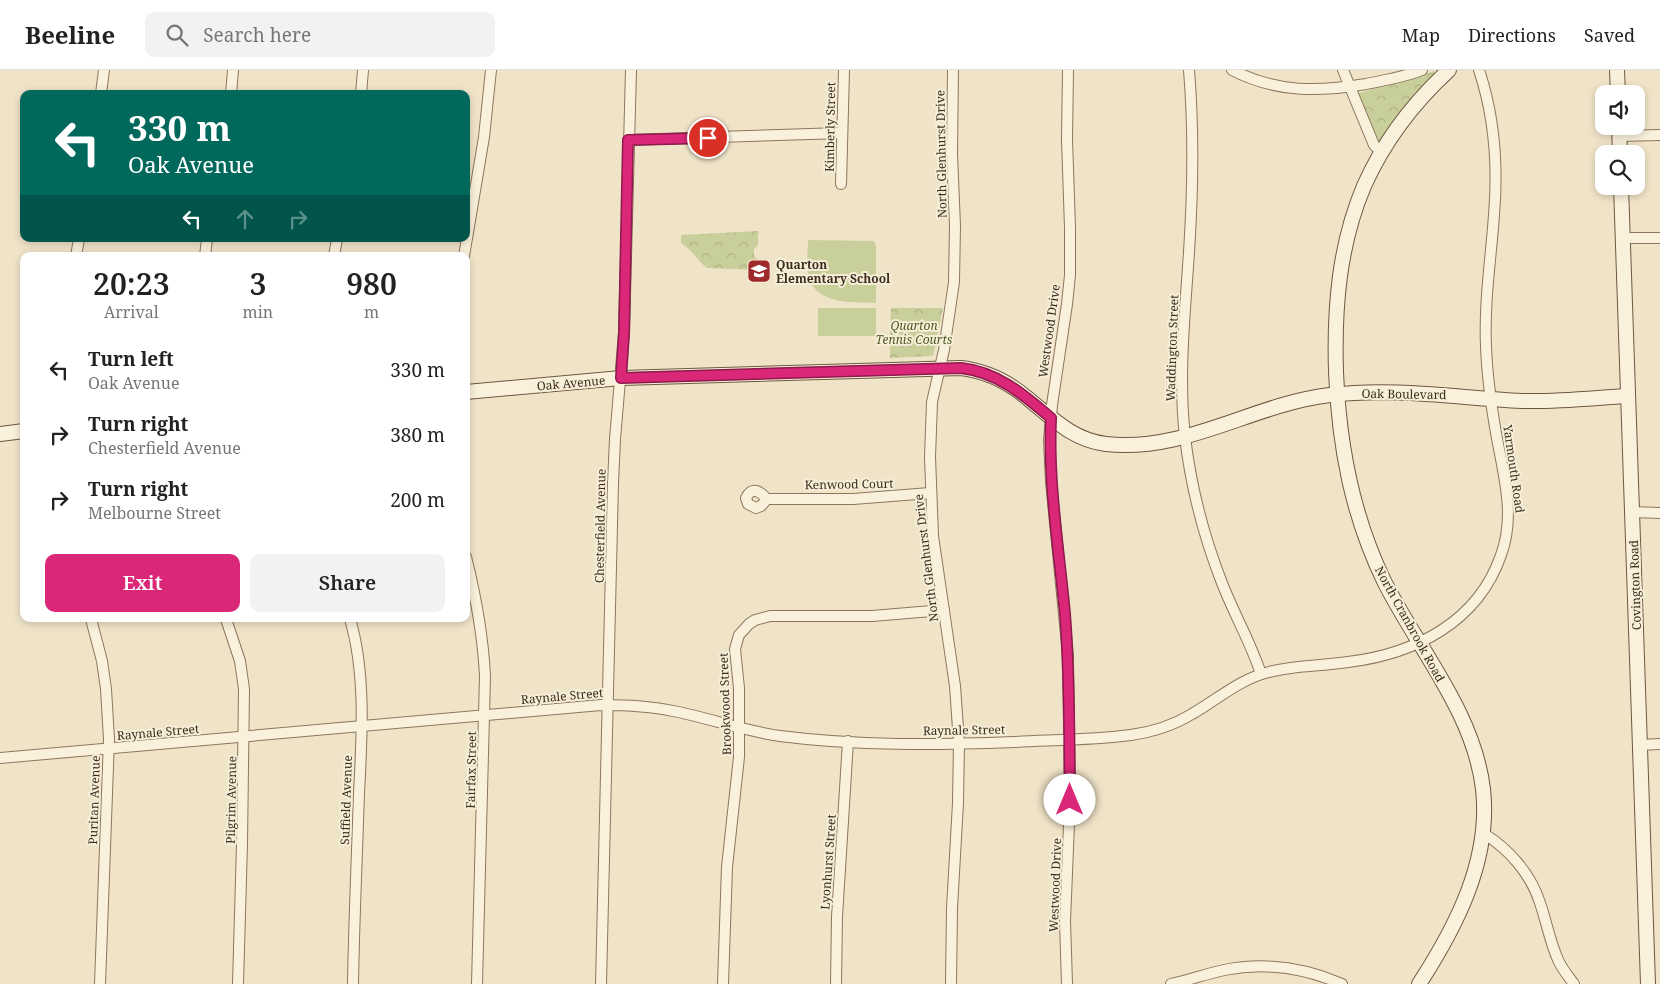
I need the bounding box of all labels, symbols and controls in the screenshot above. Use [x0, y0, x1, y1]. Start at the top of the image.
search box [145, 12, 495, 57]
text: Beeline [25, 18, 115, 51]
icon: search [163, 21, 191, 49]
text: Search here [203, 22, 311, 48]
text: Map [1402, 23, 1440, 47]
text: Directions [1468, 23, 1556, 47]
text: Saved [1584, 23, 1635, 47]
street label: Kimberly Street [821, 82, 839, 172]
map controls [1595, 85, 1645, 195]
button: sound [1595, 85, 1645, 135]
street label: North Glenhurst Drive [931, 90, 951, 218]
text: 330 m [128, 104, 231, 151]
icon: left [45, 110, 110, 175]
pin [687, 117, 729, 159]
icon: arrive [694, 124, 722, 152]
button: search [1595, 145, 1645, 195]
text: Oak Avenue [128, 149, 254, 179]
icon: left [178, 205, 206, 233]
icon: ahead [231, 205, 259, 233]
icon: right [284, 205, 312, 233]
place label: Quarton Elementary School [776, 256, 891, 287]
school or university icon: Quarton Elementary School [746, 258, 772, 284]
text: 20:23 [93, 263, 170, 304]
text: 3 [249, 263, 266, 304]
text: 980 [346, 263, 397, 304]
street label: Westwood Drive [1034, 283, 1064, 379]
street label: Waddington Street [1162, 294, 1182, 402]
text: Arrival [104, 301, 159, 323]
text: min [243, 301, 273, 323]
text: m [364, 301, 379, 323]
park label: Quarton Tennis Courts [876, 317, 953, 348]
text: Turn left [88, 346, 174, 372]
icon: left [45, 356, 73, 384]
text: 330 m [390, 357, 445, 383]
text: Oak Avenue [88, 372, 180, 394]
street label: Oak Avenue [536, 372, 606, 394]
street label: Oak Boulevard [1361, 385, 1447, 403]
text: Turn right [88, 411, 188, 437]
icon: right [45, 421, 73, 449]
text: 380 m [390, 422, 445, 448]
street label: Yarmouth Road [1499, 423, 1529, 515]
text: Chesterfield Avenue [88, 437, 241, 459]
street label: Chesterfield Avenue [591, 469, 609, 583]
street label: Kenwood Court [804, 475, 894, 493]
text: Turn right [88, 476, 188, 502]
icon: right [45, 486, 73, 514]
text: 200 m [390, 487, 445, 513]
street label: North Glenhurst Drive [910, 493, 942, 623]
text: Melbourne Street [88, 502, 221, 524]
street label: Covington Road [1625, 539, 1645, 630]
button: Exit [45, 554, 240, 612]
button: Share [250, 554, 445, 612]
street label: North Cranbrook Road [1371, 563, 1449, 685]
street label: Brookwood Street [715, 652, 735, 756]
street label: Raynale Street [520, 684, 604, 708]
street label: Raynale Street [116, 720, 200, 744]
street label: Raynale Street [923, 721, 1005, 739]
street label: Fairfax Street [462, 731, 480, 809]
street label: Puritan Avenue [84, 755, 104, 845]
street label: Suffield Avenue [336, 755, 356, 845]
street label: Pilgrim Avenue [222, 756, 240, 844]
position arrow [1043, 773, 1095, 825]
street label: Lyonhurst Street [816, 814, 840, 910]
street label: Westwood Drive [1045, 838, 1065, 932]

